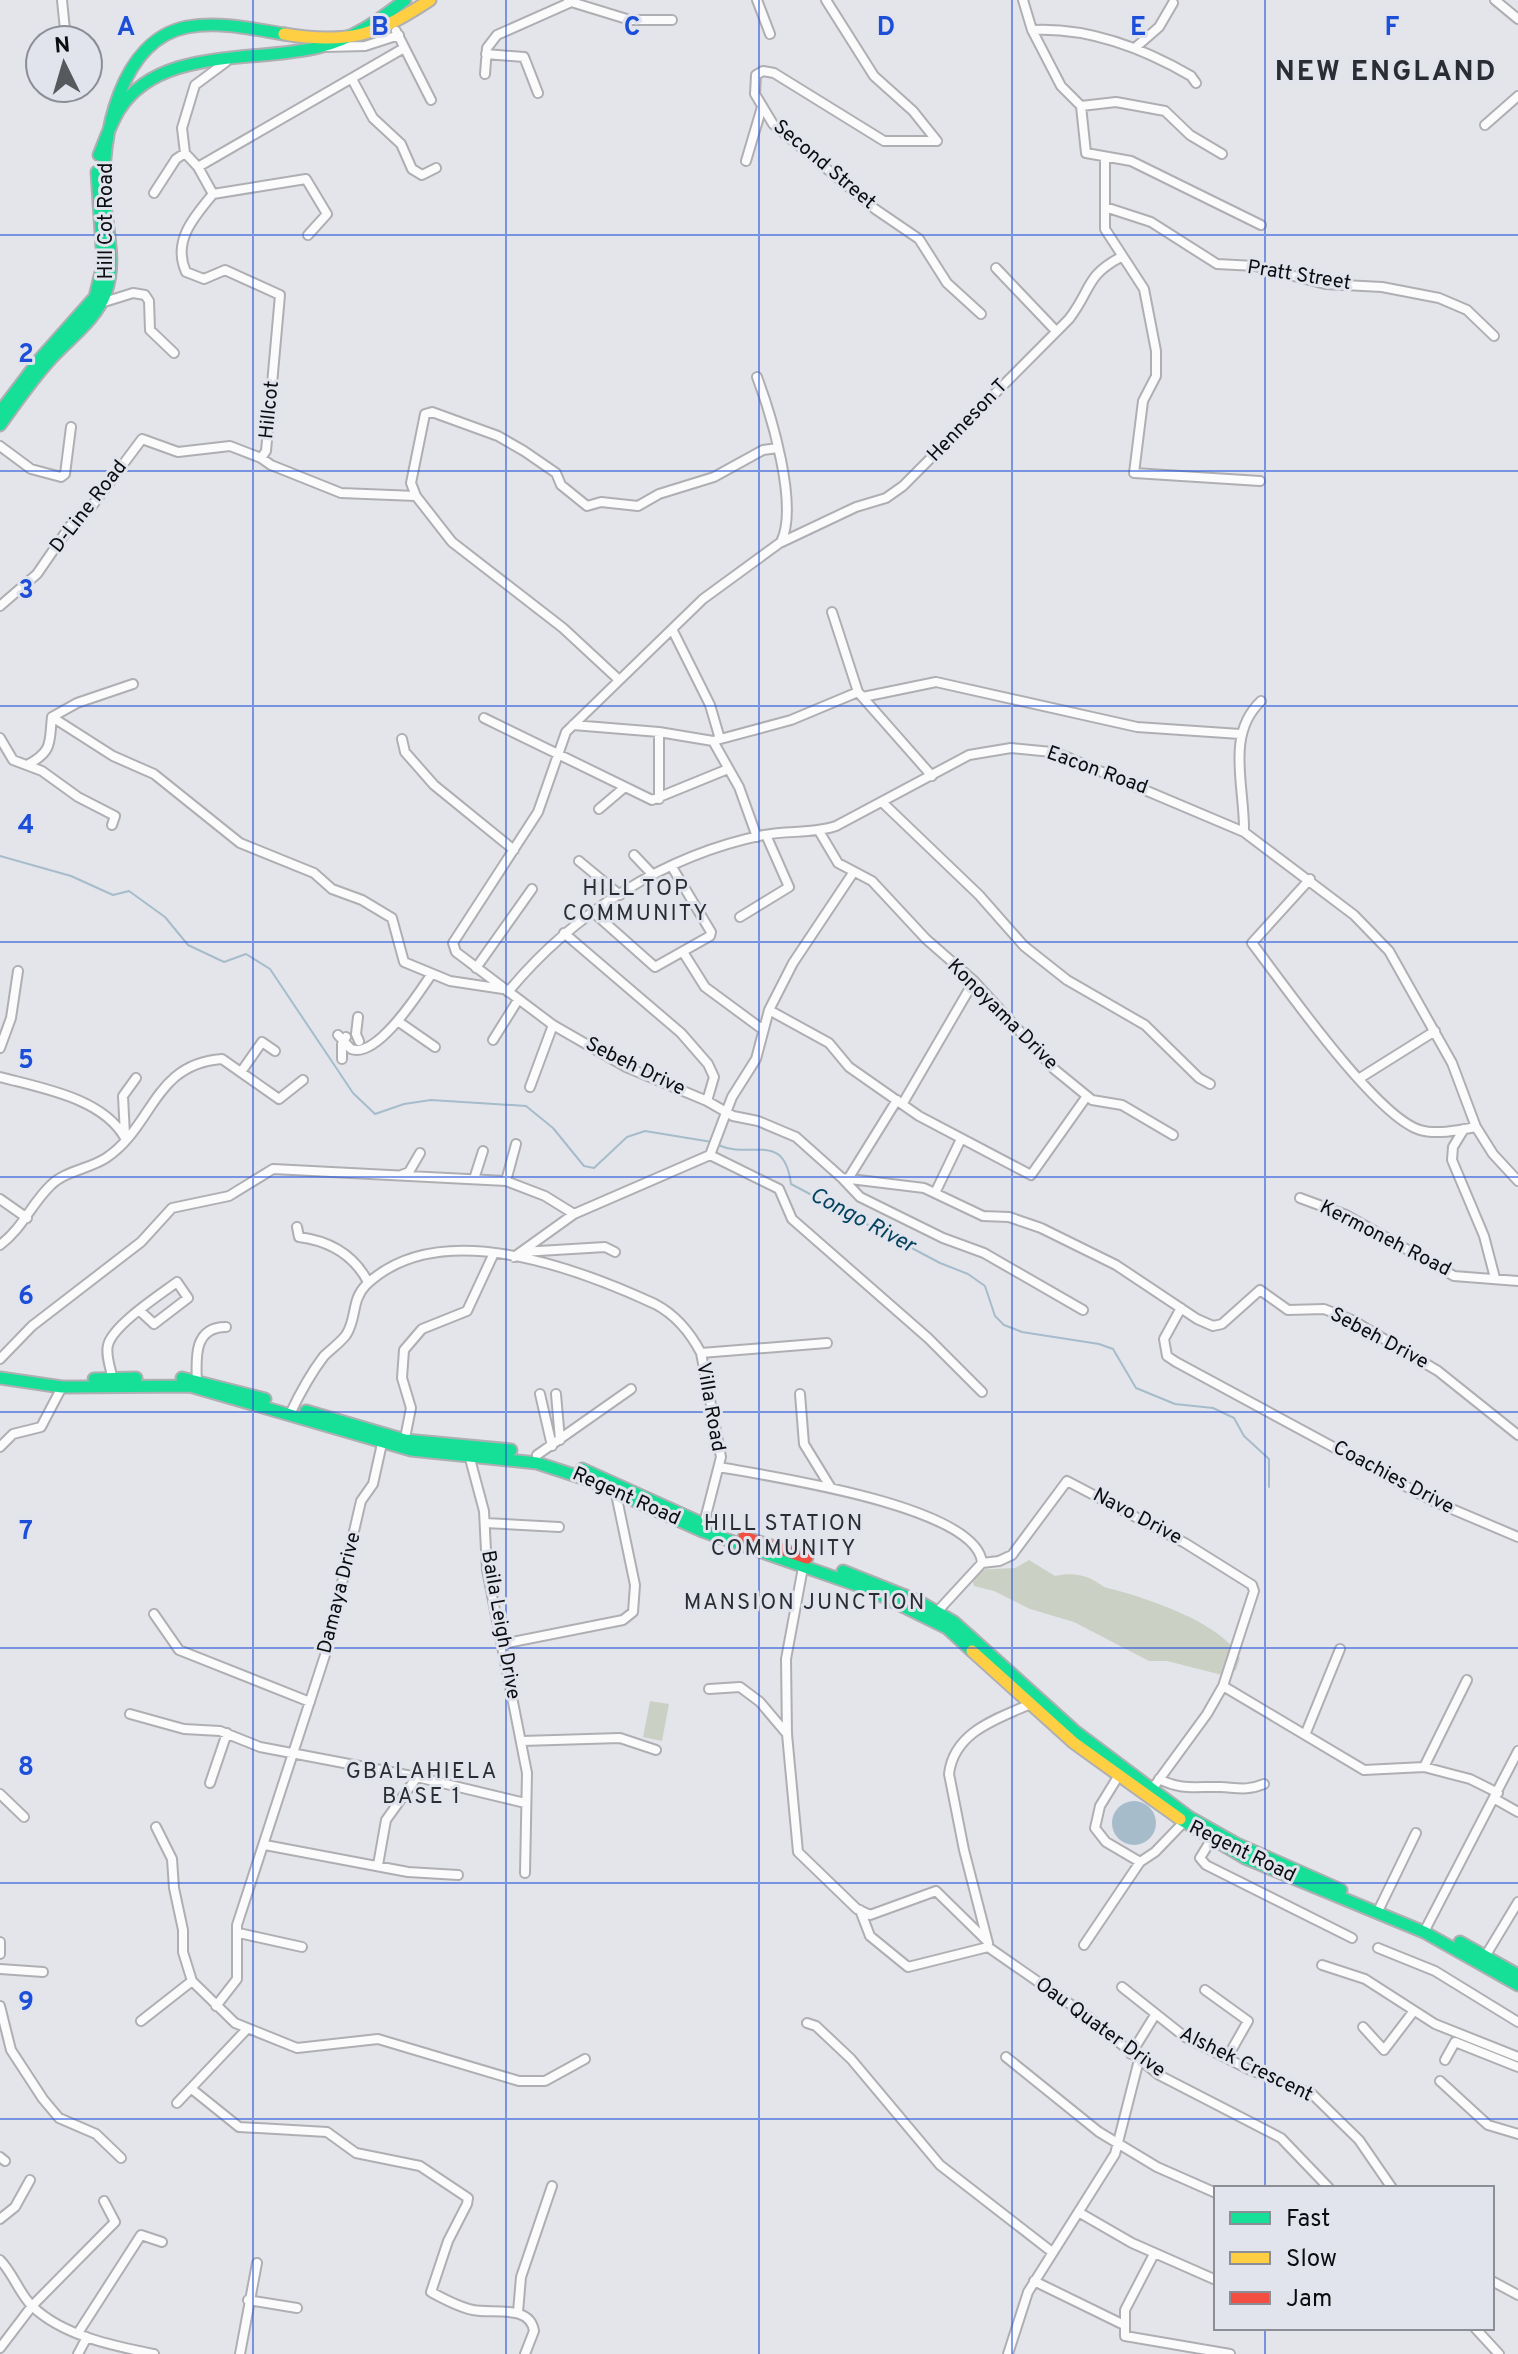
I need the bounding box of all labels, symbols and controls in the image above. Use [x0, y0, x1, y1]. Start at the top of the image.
text: A [117, 12, 135, 45]
text: B [371, 12, 389, 45]
text: C [624, 12, 640, 45]
text: D [877, 12, 895, 45]
text: E [1130, 12, 1146, 45]
text: F [1385, 12, 1400, 45]
north arrow [24, 24, 104, 104]
text: N [53, 32, 72, 61]
district label: NEW ENGLAND [1275, 55, 1497, 91]
street label: Second Street [767, 114, 881, 216]
street label: Hill Cot Road [94, 163, 120, 279]
street label: Pratt Street [1245, 255, 1353, 297]
text: 2 [18, 339, 34, 372]
street label: Henneson T [922, 374, 1014, 468]
street label: Hillcot [254, 380, 286, 440]
street label: D-Line Road [45, 455, 133, 559]
text: 3 [18, 575, 34, 608]
street label: Eacon Road [1043, 741, 1151, 801]
text: 4 [18, 810, 34, 843]
district label: HILL TOP COMMUNITY [563, 876, 709, 928]
street label: Konoyama Drive [941, 954, 1063, 1076]
street label: Sebeh Drive [581, 1032, 689, 1102]
text: 5 [18, 1045, 34, 1078]
water label: Congo River [805, 1182, 921, 1261]
street label: Kermoneh Road [1315, 1195, 1455, 1283]
text: 6 [18, 1281, 34, 1314]
street label: Sebeh Drive [1325, 1302, 1433, 1376]
street label: Villa Road [689, 1360, 731, 1454]
street label: Coachies Drive [1328, 1435, 1458, 1521]
street label: Regent Road [568, 1462, 684, 1532]
street label: Navo Drive [1088, 1483, 1186, 1551]
district label: HILL STATION COMMUNITY [704, 1511, 864, 1563]
text: 7 [19, 1516, 33, 1549]
street label: Damaya Drive [312, 1530, 368, 1656]
street label: Baila Leigh Drive [474, 1548, 526, 1702]
district label: MANSION JUNCTION [684, 1590, 926, 1617]
text: 8 [18, 1752, 34, 1785]
district label: GBALAHIELA BASE 1 [346, 1759, 498, 1811]
street label: Regent Road [1184, 1815, 1300, 1889]
street label: Oau Quater Drive [1030, 1972, 1170, 2084]
text: 9 [18, 1987, 34, 2020]
street label: Alshek Crescent [1175, 2021, 1317, 2109]
legend [1214, 2186, 1494, 2330]
text: Fast [1286, 2205, 1330, 2235]
text: Slow [1286, 2245, 1337, 2275]
text: Jam [1286, 2285, 1332, 2315]

